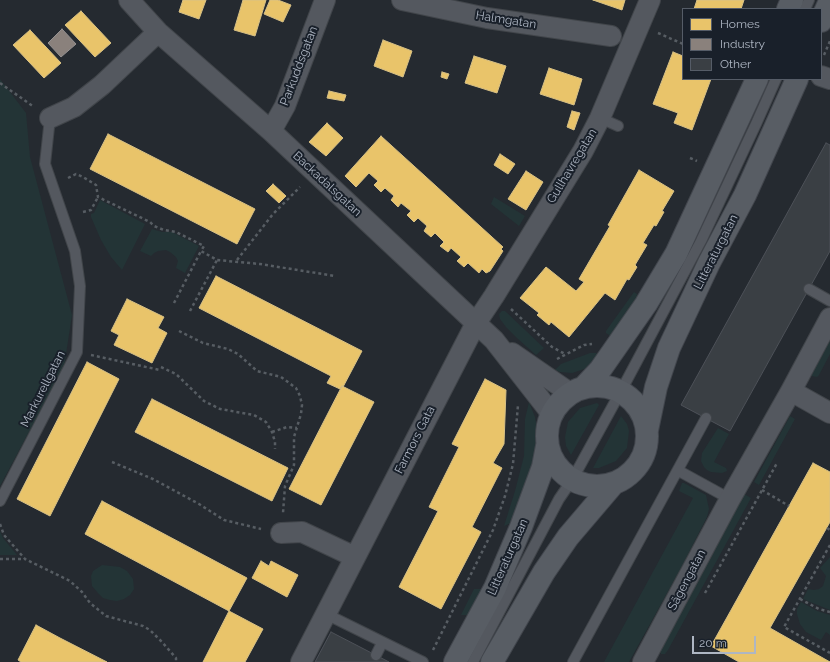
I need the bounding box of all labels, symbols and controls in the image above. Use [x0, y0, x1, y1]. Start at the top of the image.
street label: Halmgatan [475, 8, 537, 32]
legend [682, 8, 822, 80]
text: Homes [720, 17, 760, 31]
street label: Parkuddsgatan [277, 24, 321, 108]
text: Industry [720, 37, 765, 51]
text: Other [720, 57, 751, 71]
street label: Gullhavregatan [544, 126, 600, 206]
street label: Backadalsgatan [290, 149, 364, 219]
street label: Litteraturgatan [691, 212, 741, 292]
street label: Markurellgatan [18, 348, 68, 430]
street label: Farmors Gata [392, 404, 438, 476]
street label: Litteraturgatan [485, 517, 531, 597]
street label: Sägengatan [665, 547, 709, 613]
scale bar [694, 628, 758, 654]
text: 20 m [699, 636, 727, 650]

